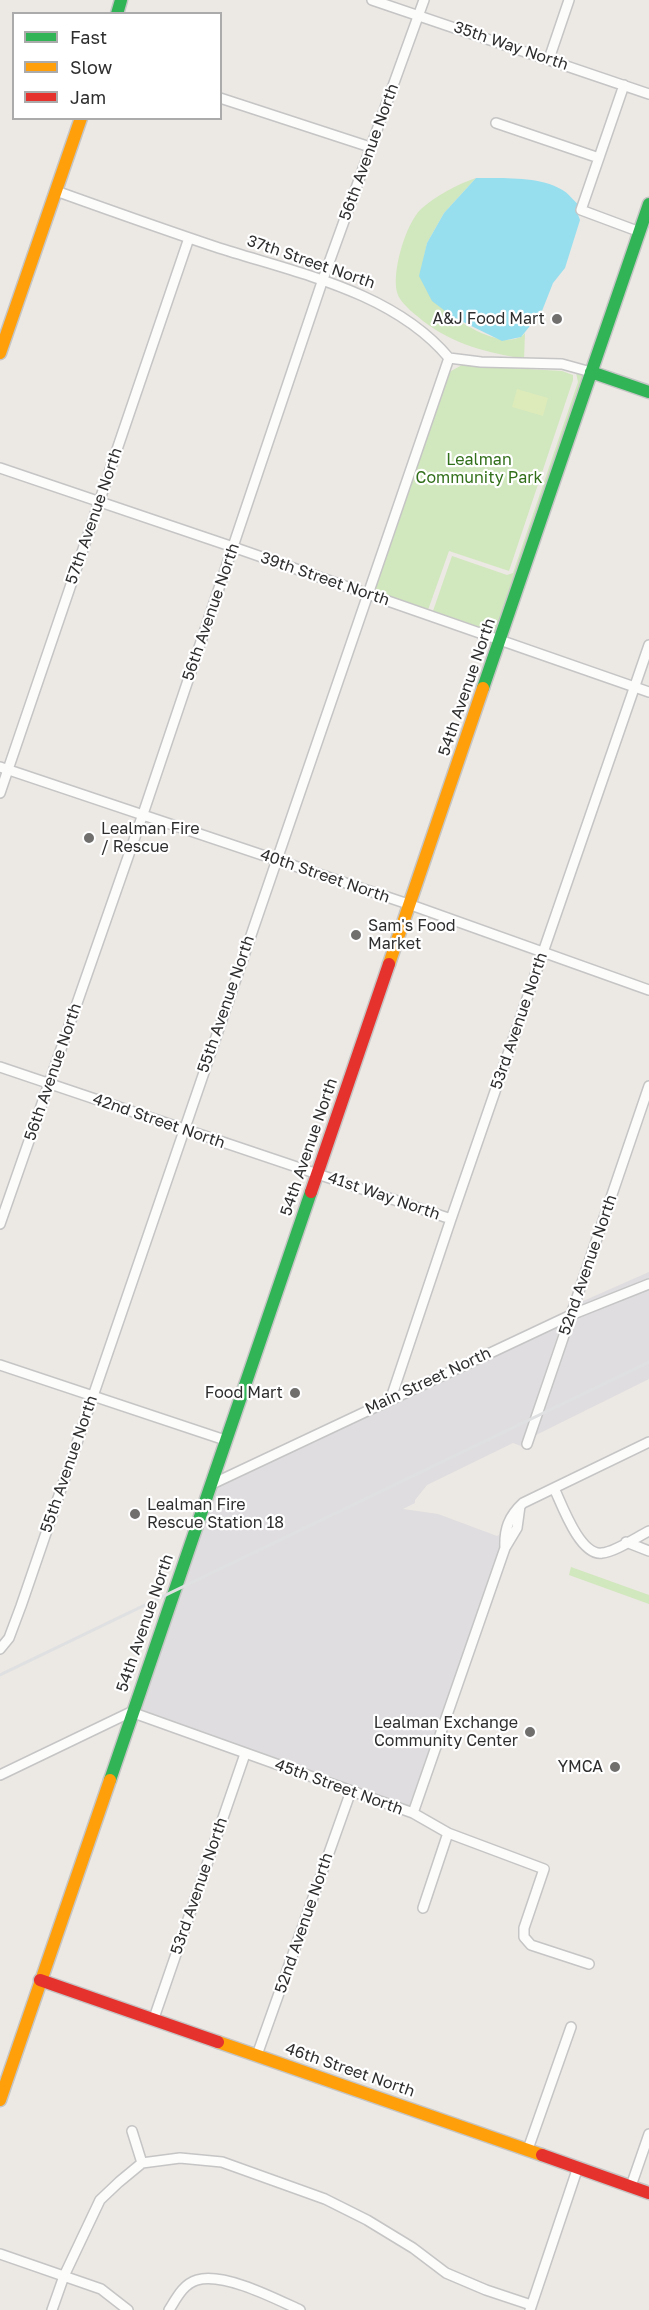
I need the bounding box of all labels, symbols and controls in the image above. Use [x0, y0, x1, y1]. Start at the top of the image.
legend [12, 12, 222, 120]
street label: 35th Way North [451, 17, 571, 75]
text: Fast [70, 26, 107, 48]
text: Slow [70, 56, 112, 78]
street label: 56th Avenue North [335, 81, 403, 223]
text: Jam [70, 86, 106, 108]
street label: 37th Street North [245, 231, 377, 293]
place label: A&J Food Mart [433, 309, 545, 329]
marker: A&J Food Mart [550, 312, 564, 326]
street label: 57th Avenue North [62, 445, 126, 587]
park label: Lealman Community Park [416, 450, 542, 488]
street label: 56th Avenue North [178, 541, 244, 683]
street label: 39th Street North [258, 548, 392, 610]
street label: 54th Avenue North [434, 616, 500, 758]
place label: Lealman Fire / Rescue [101, 819, 200, 857]
marker: Lealman Fire / Rescue [82, 831, 96, 845]
street label: 40th Street North [258, 845, 392, 907]
place label: Sam's Food Market [368, 916, 456, 954]
marker: Sam's Food Market [349, 928, 363, 942]
street label: 55th Avenue North [194, 933, 258, 1075]
street label: 53rd Avenue North [487, 950, 551, 1092]
street label: 56th Avenue North [20, 1001, 86, 1143]
street label: 54th Avenue North [276, 1076, 342, 1218]
street label: 42nd Street North [90, 1089, 228, 1153]
street label: 41st Way North [325, 1168, 443, 1224]
street label: 52nd Avenue North [555, 1192, 621, 1338]
street label: Main Street North [362, 1343, 494, 1419]
place label: Food Mart [205, 1383, 283, 1403]
marker: Food Mart [288, 1386, 302, 1400]
street label: 55th Avenue North [37, 1393, 101, 1535]
place label: Lealman Fire Rescue Station 18 [147, 1495, 284, 1533]
marker: Lealman Fire Rescue Station 18 [128, 1507, 142, 1521]
street label: 54th Avenue North [112, 1552, 178, 1694]
place label: Lealman Exchange Community Center [374, 1713, 518, 1751]
marker: Lealman Exchange Community Center [523, 1725, 537, 1739]
street label: 45th Street North [272, 1755, 406, 1819]
place label: YMCA [558, 1757, 603, 1777]
marker: YMCA [608, 1760, 622, 1774]
street label: 53rd Avenue North [167, 1815, 231, 1957]
street label: 52nd Avenue North [271, 1850, 337, 1996]
street label: 46th Street North [283, 2039, 417, 2101]

